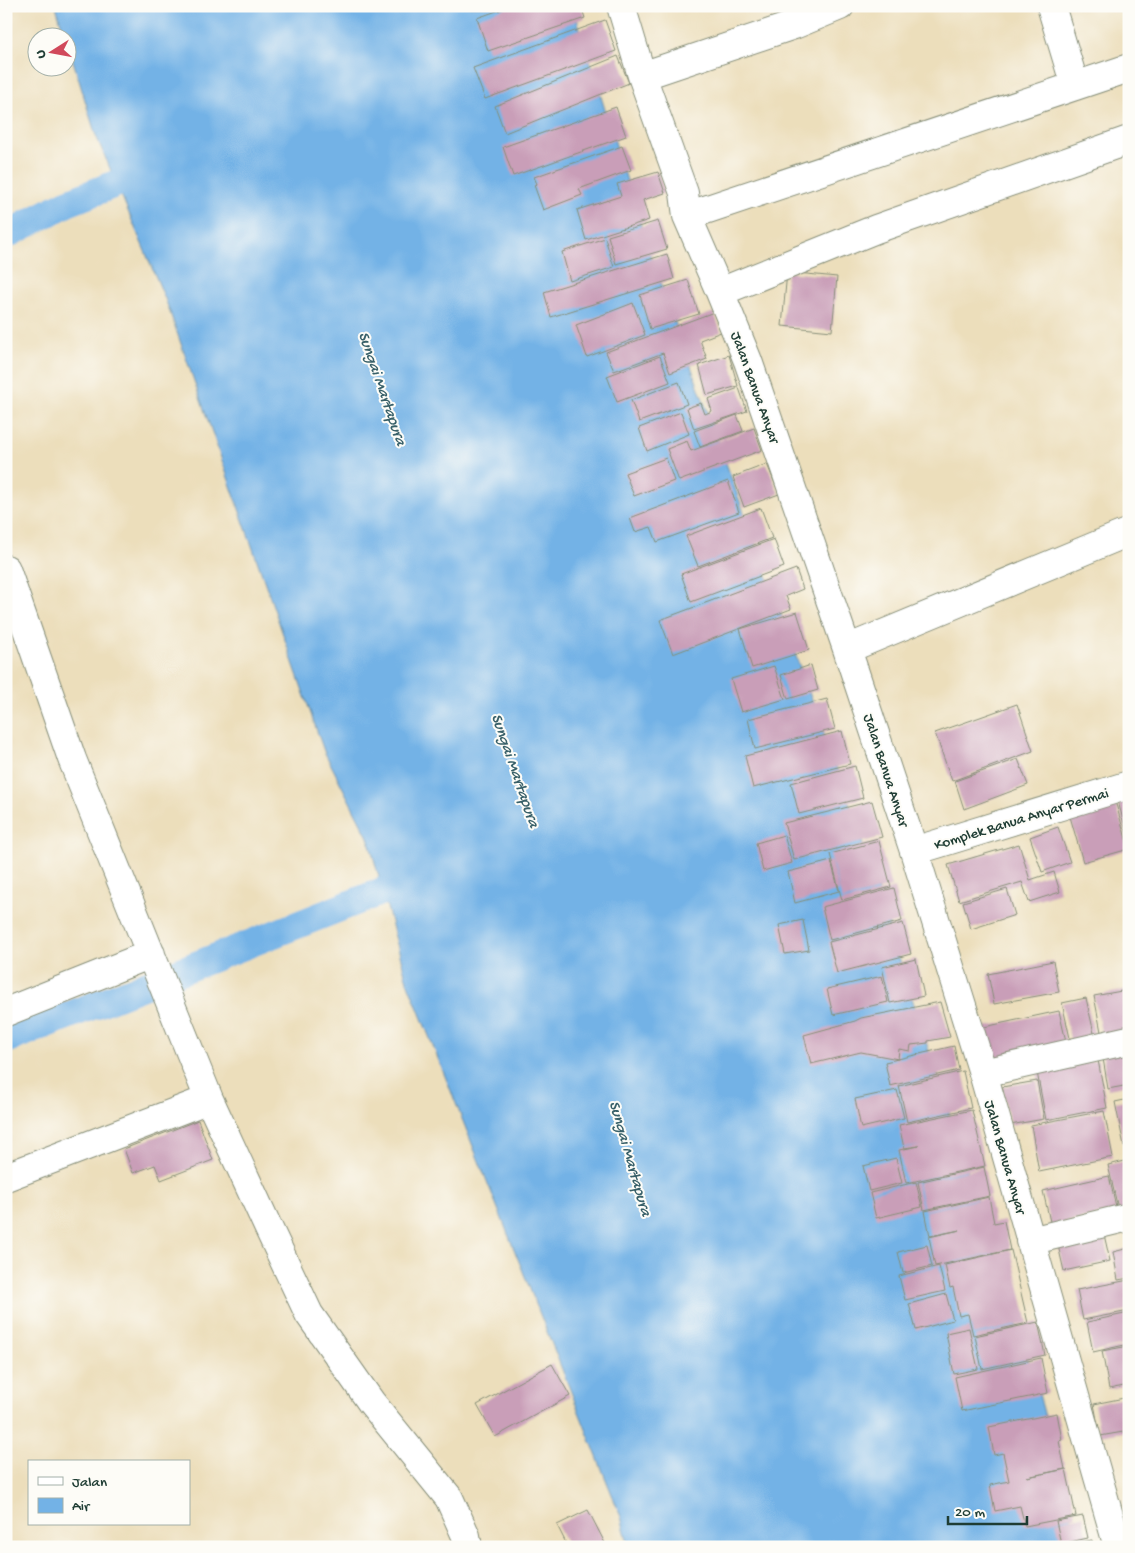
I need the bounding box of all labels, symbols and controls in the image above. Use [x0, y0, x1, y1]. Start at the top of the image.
north arrow [28, 28, 78, 78]
text: U [33, 48, 51, 60]
street label: Jalan Banua Anyar [726, 329, 783, 448]
water label: Sungai Martapura [352, 330, 409, 449]
water label: Sungai Martapura [485, 712, 542, 831]
street label: Jalan Banua Anyar [858, 712, 912, 831]
street label: Komplek Banua Anyar Permai [932, 785, 1111, 855]
water label: Sungai Martapura [603, 1099, 654, 1220]
street label: Jalan Banua Anyar [979, 1099, 1029, 1218]
legend [28, 1460, 190, 1526]
text: Jalan [72, 1474, 107, 1492]
scale bar [948, 1493, 1026, 1525]
text: Air [72, 1498, 91, 1516]
text: 20 m [955, 1504, 985, 1522]

